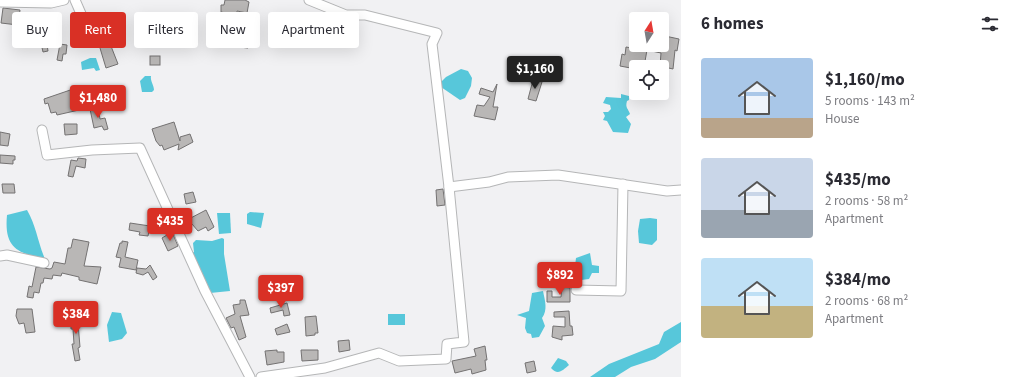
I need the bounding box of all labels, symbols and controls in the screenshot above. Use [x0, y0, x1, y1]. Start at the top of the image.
chip: Buy [12, 12, 62, 48]
chip: Rent [70, 12, 126, 48]
chip: Filters [134, 12, 198, 48]
chip: New [206, 12, 260, 48]
chip: Apartment [268, 12, 359, 48]
north arrow [629, 12, 669, 52]
map controls [629, 12, 669, 100]
text: 6 homes [701, 12, 763, 36]
icon: filters [979, 13, 1001, 35]
pin: $1,160 [502, 56, 568, 90]
text: $1,160 [516, 60, 554, 78]
button: locate [629, 60, 669, 100]
text: $1,160/mo [825, 68, 905, 92]
icon: home [733, 74, 781, 122]
pin: $1,480 [65, 85, 131, 119]
text: $1,480 [79, 89, 117, 107]
text: 5 rooms · 143 m² [825, 92, 915, 110]
text: House [825, 110, 860, 128]
text: $435/mo [825, 168, 891, 192]
icon: home [733, 174, 781, 222]
text: 2 rooms · 58 m² [825, 192, 908, 210]
pin: $435 [146, 208, 194, 242]
text: Apartment [825, 210, 883, 228]
text: $435 [156, 212, 184, 230]
pin: $892 [536, 262, 584, 296]
text: $892 [546, 266, 574, 284]
text: $384/mo [825, 268, 891, 292]
icon: home [733, 274, 781, 322]
pin: $397 [257, 275, 305, 309]
text: $397 [267, 279, 295, 297]
text: 2 rooms · 68 m² [825, 292, 908, 310]
pin: $384 [52, 301, 100, 335]
text: $384 [62, 305, 90, 323]
text: Apartment [825, 310, 883, 328]

